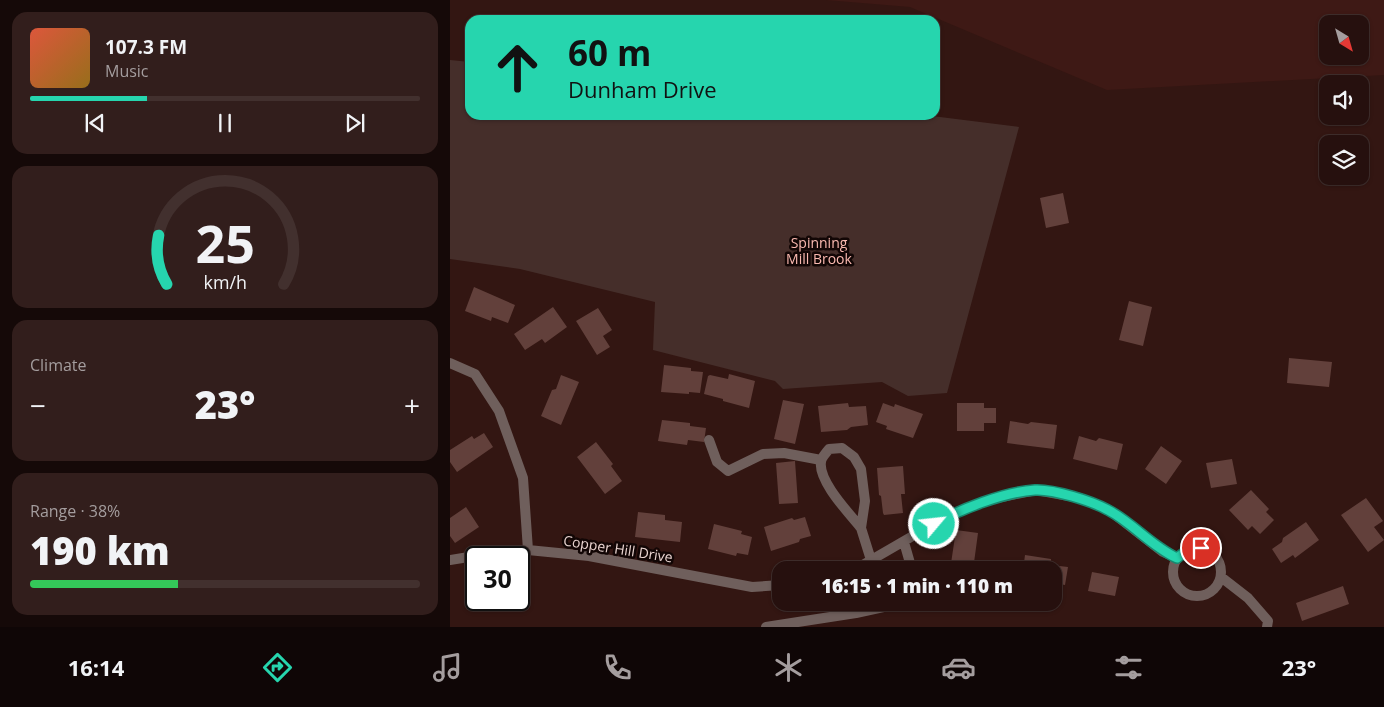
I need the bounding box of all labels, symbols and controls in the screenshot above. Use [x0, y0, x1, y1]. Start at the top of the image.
north arrow [1319, 15, 1369, 65]
map controls [1319, 15, 1369, 185]
text: 60 m [568, 29, 651, 76]
text: 107.3 FM [105, 34, 187, 60]
icon: ahead [485, 35, 550, 100]
text: Music [105, 60, 149, 82]
text: Dunham Drive [568, 74, 717, 104]
button: sound [1319, 75, 1369, 125]
icon: previous [81, 109, 109, 137]
icon: pause [211, 109, 239, 137]
icon: next [341, 109, 369, 137]
button: layers [1319, 135, 1369, 185]
text: 25 [195, 207, 255, 278]
park label: Spinning Mill Brook [786, 233, 853, 268]
text: km/h [203, 270, 247, 294]
text: Climate [30, 354, 87, 376]
text: 23° [195, 378, 255, 430]
text: − [30, 386, 46, 424]
text: + [404, 386, 420, 424]
position arrow [907, 497, 959, 549]
text: Range · 38% [30, 500, 120, 522]
text: 190 km [30, 524, 170, 576]
pin [1180, 527, 1222, 569]
street label: Copper Hill Drive [562, 530, 674, 567]
icon: arrive [1187, 534, 1215, 562]
speed limit sign: 30 [465, 546, 530, 611]
text: 16:15 · 1 min · 110 m [821, 573, 1013, 599]
icon: directions [260, 650, 295, 685]
icon: music [430, 650, 465, 685]
icon: phone [600, 650, 635, 685]
icon: climate [771, 650, 806, 685]
icon: car [941, 650, 976, 685]
icon: filters [1111, 650, 1146, 685]
text: 16:14 [68, 652, 124, 682]
text: 23° [1282, 652, 1316, 682]

